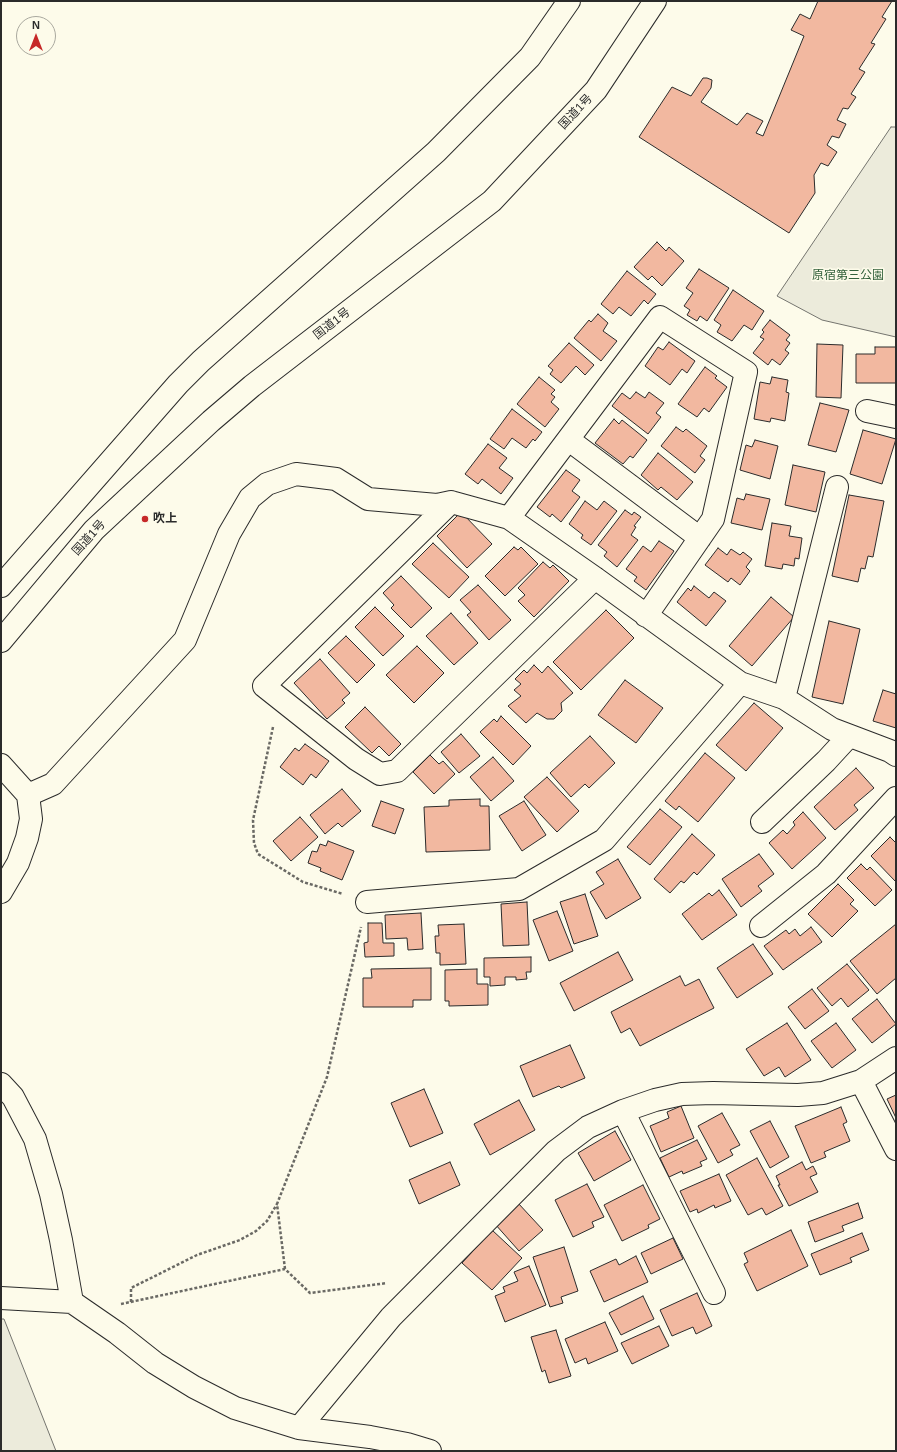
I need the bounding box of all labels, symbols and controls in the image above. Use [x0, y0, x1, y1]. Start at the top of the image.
north arrow [16, 16, 56, 56]
text: N [32, 19, 40, 31]
street label: 国道1号 [556, 91, 596, 133]
park label: 原宿第三公園 [812, 269, 884, 283]
street label: 国道1号 [311, 305, 353, 343]
place label: 吹上 [153, 512, 177, 526]
marker: 吹上 [140, 514, 150, 524]
street label: 国道1号 [69, 517, 109, 559]

